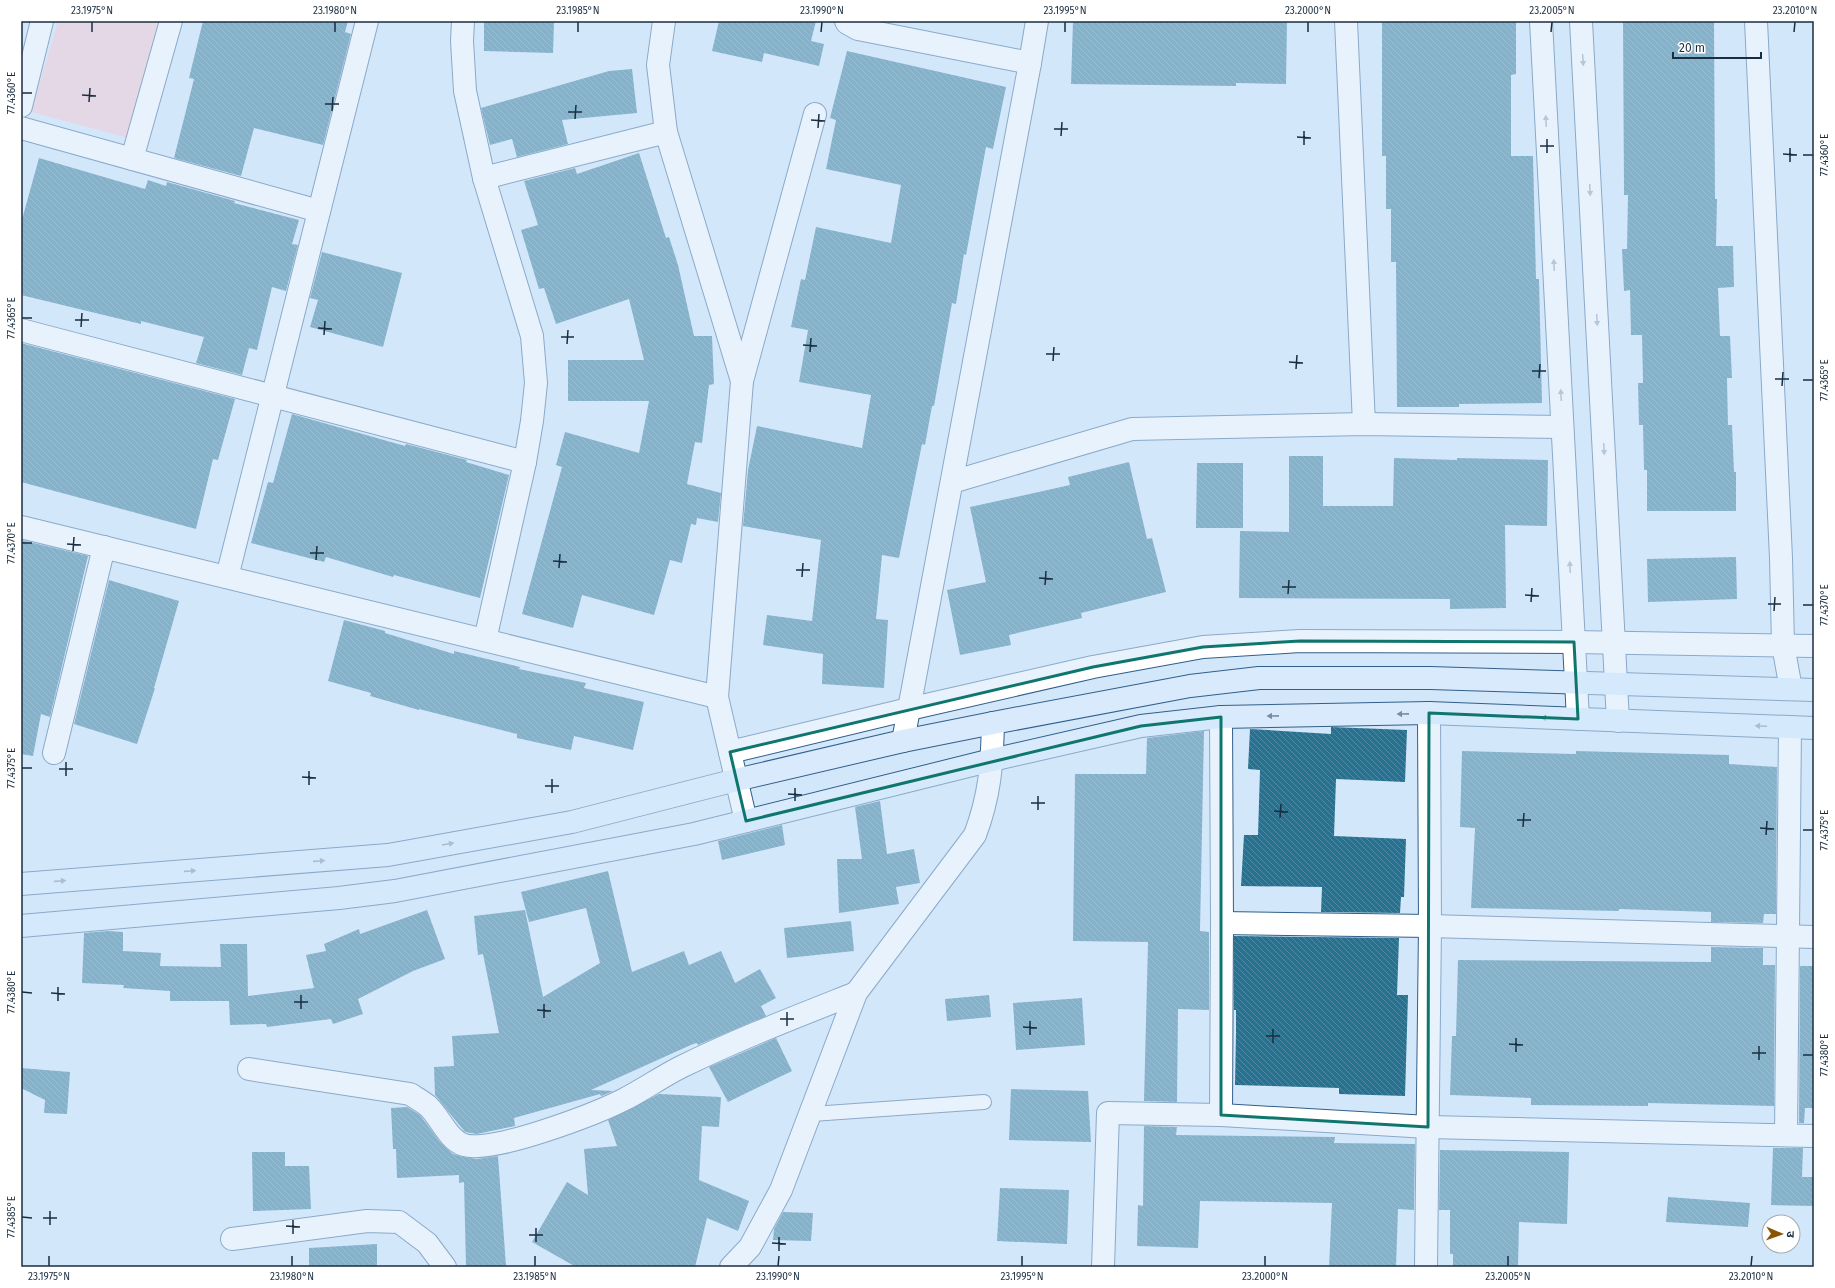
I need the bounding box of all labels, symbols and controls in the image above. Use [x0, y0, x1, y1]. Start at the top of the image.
text: 23.1975°N [71, 5, 113, 17]
text: 23.1980°N [313, 5, 357, 17]
text: 23.1985°N [556, 5, 600, 17]
text: 23.1990°N [800, 5, 844, 17]
text: 23.1995°N [1043, 5, 1087, 17]
text: 23.2000°N [1285, 5, 1331, 17]
text: 23.2005°N [1529, 5, 1575, 17]
text: 23.2010°N [1773, 5, 1817, 17]
scale bar [1673, 34, 1761, 60]
text: 20 m [1679, 41, 1705, 55]
one-way arrow [1579, 54, 1586, 66]
text: 77.4360°E [6, 72, 18, 114]
one-way arrow [1543, 114, 1549, 127]
text: 77.4360°E [1819, 134, 1831, 176]
one-way arrow [1586, 184, 1593, 196]
one-way arrow [1550, 259, 1557, 271]
text: 77.4365°E [6, 297, 18, 339]
one-way arrow [1593, 314, 1600, 326]
text: 77.4365°E [1819, 359, 1831, 401]
one-way arrow [1557, 389, 1564, 401]
one-way arrow [1600, 443, 1607, 455]
text: 77.4370°E [6, 522, 18, 564]
one-way arrow [1566, 561, 1573, 573]
text: 77.4370°E [1819, 584, 1831, 626]
one-way arrow [1396, 711, 1409, 717]
one-way arrow [1266, 713, 1279, 719]
one-way arrow [1541, 714, 1553, 721]
one-way arrow [1754, 723, 1767, 729]
text: 77.4375°E [6, 748, 18, 788]
text: 77.4375°E [1819, 810, 1831, 850]
one-way arrow [442, 841, 454, 847]
one-way arrow [313, 858, 325, 864]
one-way arrow [183, 867, 196, 874]
one-way arrow [54, 877, 66, 884]
text: 77.4380°E [6, 971, 18, 1013]
text: 77.4380°E [1819, 1034, 1831, 1076]
text: 77.4385°E [6, 1196, 18, 1238]
north arrow [1761, 1214, 1801, 1254]
text: उ [1784, 1231, 1797, 1238]
text: 23.1975°N [28, 1271, 70, 1283]
text: 23.1980°N [270, 1271, 314, 1283]
text: 23.1985°N [513, 1271, 557, 1283]
text: 23.1990°N [756, 1271, 800, 1283]
text: 23.1995°N [1000, 1271, 1044, 1283]
text: 23.2000°N [1242, 1271, 1288, 1283]
text: 23.2005°N [1485, 1271, 1531, 1283]
text: 23.2010°N [1729, 1271, 1773, 1283]

